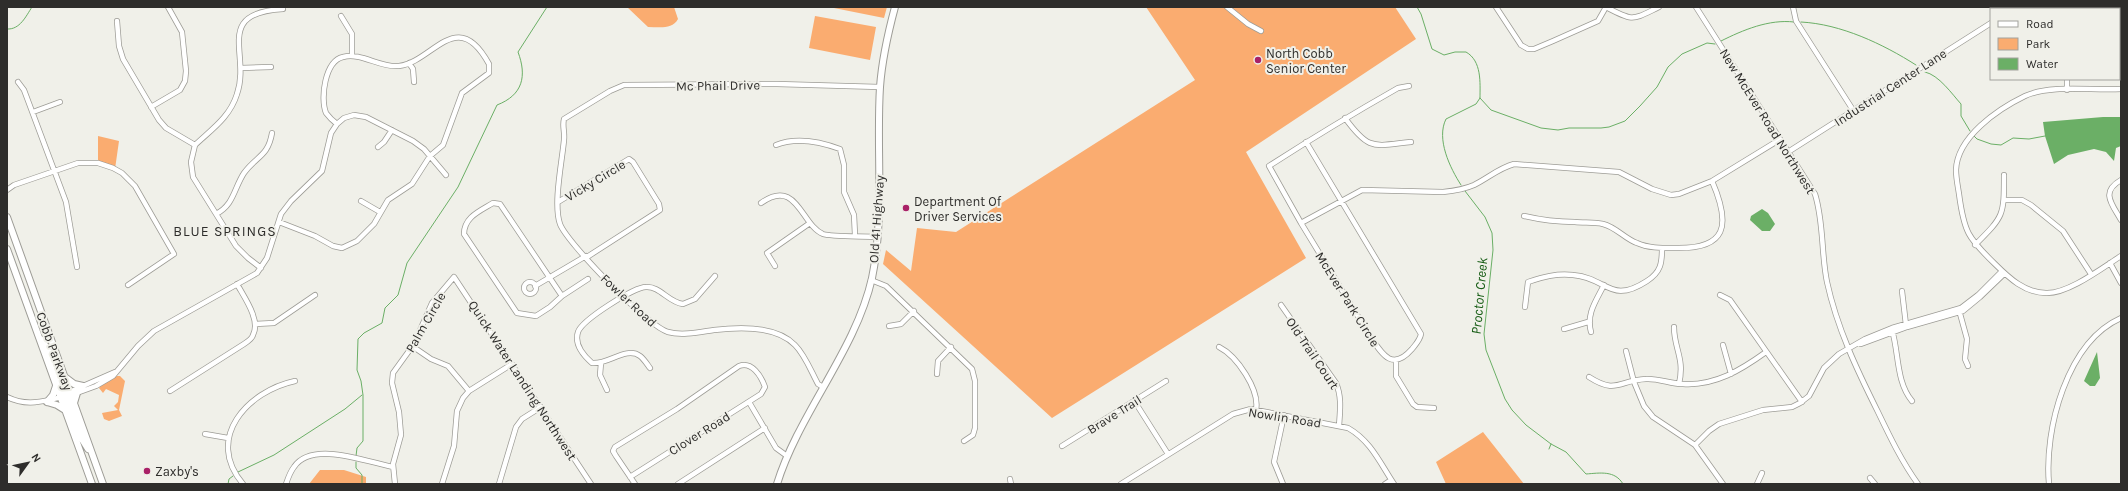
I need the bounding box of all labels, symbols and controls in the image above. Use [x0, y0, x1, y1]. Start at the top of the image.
legend [1990, 8, 2120, 80]
text: Road [2026, 17, 2054, 31]
text: Park [2026, 37, 2051, 51]
street label: Industrial Center Lane [1831, 45, 1949, 129]
place label: North Cobb Senior Center [1266, 46, 1346, 76]
street label: New McEver Road Northwest [1717, 46, 1819, 197]
marker: North Cobb Senior Center [1253, 55, 1263, 65]
text: Water [2026, 57, 2059, 71]
street label: Mc Phail Drive [676, 77, 760, 94]
street label: Vicky Circle [562, 156, 628, 204]
street label: Old 41 Highway [866, 175, 887, 263]
place label: Department Of Driver Services [914, 194, 1002, 224]
marker: Department Of Driver Services [901, 203, 911, 213]
district label: BLUE SPRINGS [173, 223, 277, 240]
street label: McEver Park Circle [1312, 249, 1383, 350]
water label: Proctor Creek [1468, 256, 1491, 335]
street label: Fowler Road [598, 271, 660, 330]
street label: Palm Circle [402, 289, 449, 355]
street label: Quick Water Landing Northwest [465, 298, 580, 463]
street label: Cobb Parkway [33, 310, 76, 393]
street label: Old Trail Court [1283, 315, 1342, 392]
street label: Brave Trail [1084, 392, 1144, 437]
street label: Nowlin Road [1247, 404, 1323, 431]
street label: Clover Road [666, 409, 733, 458]
north arrow [8, 443, 48, 483]
text: N [28, 451, 44, 465]
place label: Zaxby's [155, 464, 199, 479]
marker: Zaxby's [142, 466, 152, 476]

